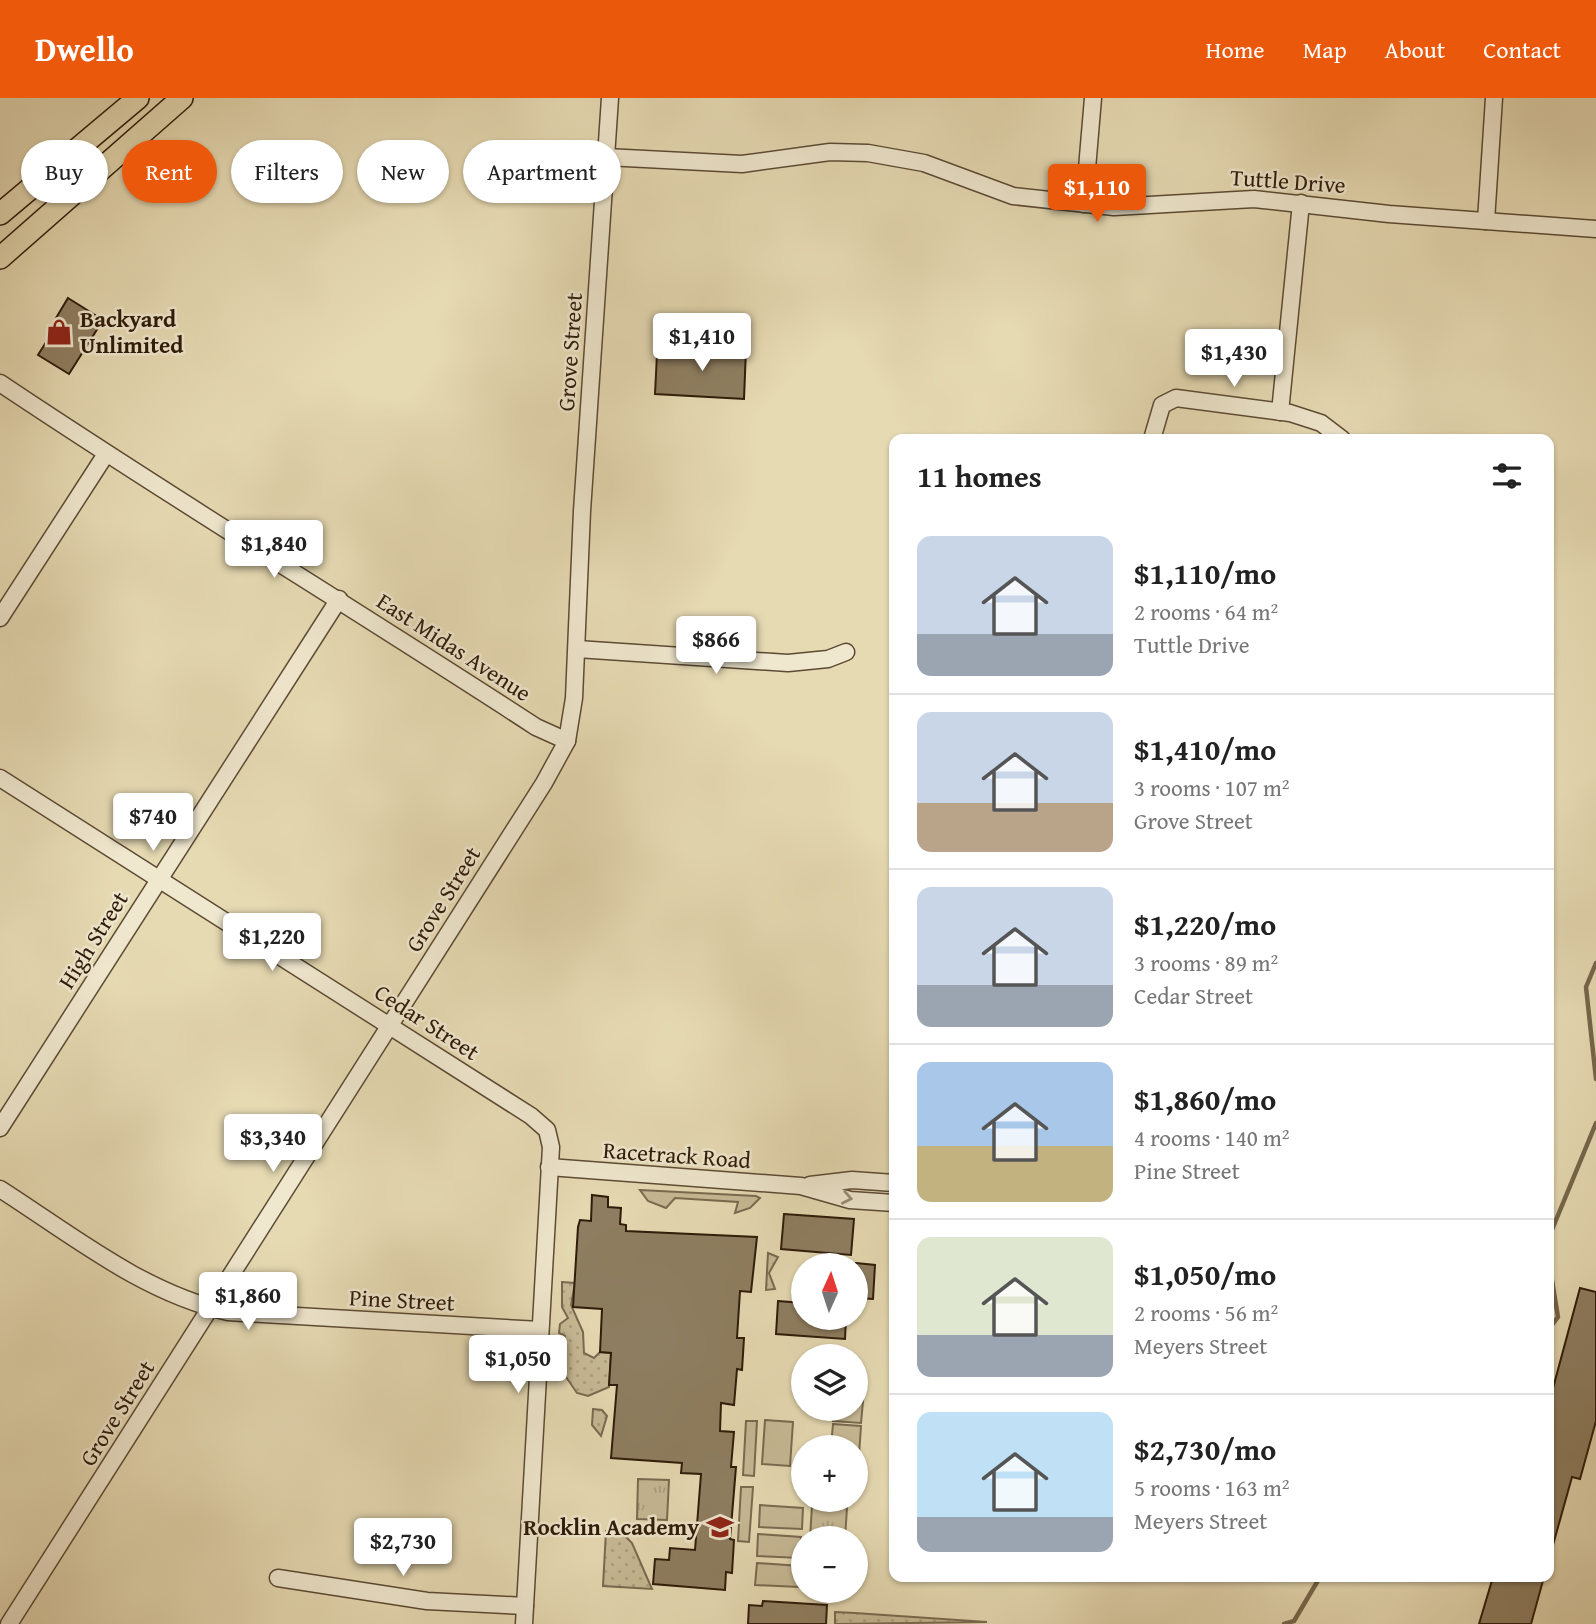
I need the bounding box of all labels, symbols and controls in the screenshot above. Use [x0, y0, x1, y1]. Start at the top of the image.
text: Dwello [35, 25, 134, 73]
text: Home [1206, 32, 1265, 67]
text: Map [1303, 32, 1347, 67]
text: About [1385, 32, 1445, 67]
text: Contact [1483, 32, 1561, 67]
chip: Buy [21, 140, 108, 203]
chip: Rent [122, 140, 217, 203]
chip: Filters [231, 140, 343, 203]
chip: New [357, 140, 449, 203]
chip: Apartment [463, 140, 621, 203]
street label: Tuttle Drive [1229, 160, 1347, 201]
pin: $1,110 [1040, 164, 1154, 224]
text: $1,110 [1064, 170, 1130, 203]
street label: Grove Street [549, 291, 590, 412]
place label: Backyard Unlimited [80, 302, 184, 361]
pin: $1,410 [645, 314, 759, 373]
shop icon: Backyard Unlimited [44, 317, 74, 347]
text: $1,410 [669, 319, 735, 352]
pin: $1,430 [1177, 330, 1291, 389]
text: $1,430 [1201, 335, 1267, 368]
text: 11 homes [917, 454, 1042, 498]
icon: filters [1488, 457, 1526, 495]
pin: $1,840 [217, 520, 331, 580]
text: $1,840 [241, 526, 307, 559]
text: $1,110/mo [1134, 551, 1276, 595]
icon: home [973, 564, 1057, 648]
street label: East Midas Avenue [371, 584, 538, 709]
text: 2 rooms · 64 m² [1134, 595, 1278, 628]
pin: $866 [675, 616, 757, 676]
text: $866 [692, 622, 740, 655]
text: Tuttle Drive [1134, 628, 1250, 661]
text: $1,410/mo [1134, 727, 1276, 771]
icon: home [973, 740, 1057, 824]
text: 3 rooms · 107 m² [1134, 771, 1289, 804]
pin: $740 [112, 794, 194, 853]
text: $740 [129, 799, 177, 832]
text: Grove Street [1134, 804, 1253, 837]
street label: Grove Street [397, 840, 488, 958]
street label: High Street [50, 885, 136, 995]
text: $1,220/mo [1134, 902, 1276, 946]
pin: $1,220 [215, 914, 329, 973]
icon: home [973, 915, 1057, 999]
text: $1,220 [239, 919, 305, 952]
text: 3 rooms · 89 m² [1134, 946, 1278, 979]
street label: Cedar Street [368, 975, 486, 1068]
text: Cedar Street [1134, 979, 1253, 1012]
text: $1,860/mo [1134, 1077, 1276, 1121]
icon: home [973, 1090, 1057, 1174]
pin: $3,340 [216, 1114, 330, 1174]
text: $3,340 [240, 1120, 306, 1153]
text: 4 rooms · 140 m² [1134, 1121, 1289, 1154]
street label: Racetrack Road [602, 1133, 753, 1176]
text: Pine Street [1134, 1154, 1240, 1187]
one-way arrow [841, 1190, 853, 1205]
text: $1,050/mo [1134, 1252, 1276, 1296]
north arrow [791, 1253, 868, 1330]
map controls [791, 1253, 868, 1603]
icon: home [973, 1265, 1057, 1349]
pin: $1,860 [191, 1272, 305, 1332]
text: $1,860 [215, 1278, 281, 1311]
street label: Pine Street [348, 1280, 456, 1319]
text: 2 rooms · 56 m² [1134, 1296, 1278, 1329]
text: Meyers Street [1134, 1329, 1267, 1362]
pin: $1,050 [461, 1336, 575, 1395]
text: $1,050 [485, 1341, 551, 1374]
button: layers [791, 1344, 868, 1421]
street label: Grove Street [71, 1354, 162, 1472]
text: $2,730/mo [1134, 1427, 1276, 1471]
button: + [791, 1435, 868, 1512]
icon: home [973, 1440, 1057, 1524]
text: 5 rooms · 163 m² [1134, 1471, 1289, 1504]
text: Meyers Street [1134, 1504, 1267, 1537]
place label: Rocklin Academy [523, 1510, 699, 1543]
school or university icon: Rocklin Academy [705, 1512, 735, 1542]
pin: $2,730 [346, 1518, 460, 1578]
text: $2,730 [370, 1524, 436, 1557]
button: − [791, 1526, 868, 1603]

